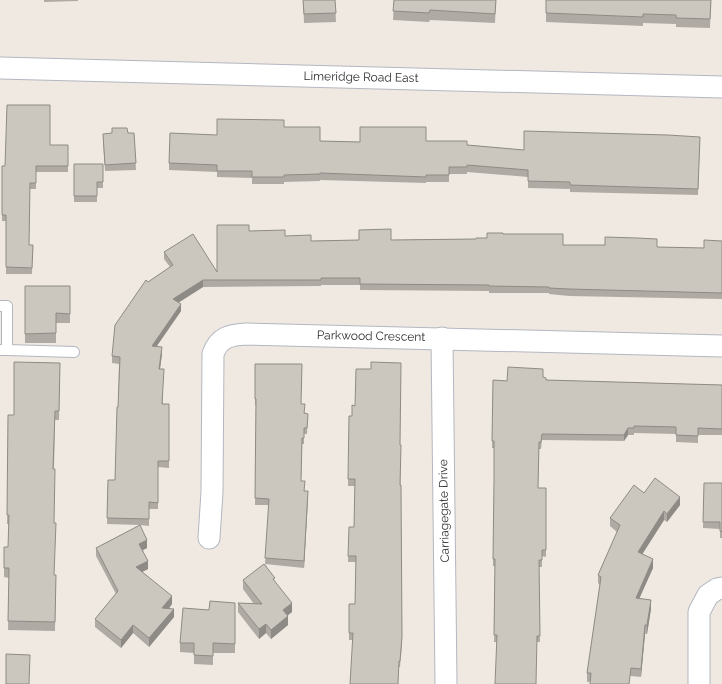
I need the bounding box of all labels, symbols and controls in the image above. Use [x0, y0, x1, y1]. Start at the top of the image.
street label: Limeridge Road East [303, 69, 419, 85]
street label: Parkwood Crescent [317, 328, 425, 344]
street label: Carriagegate Drive [436, 459, 452, 563]

